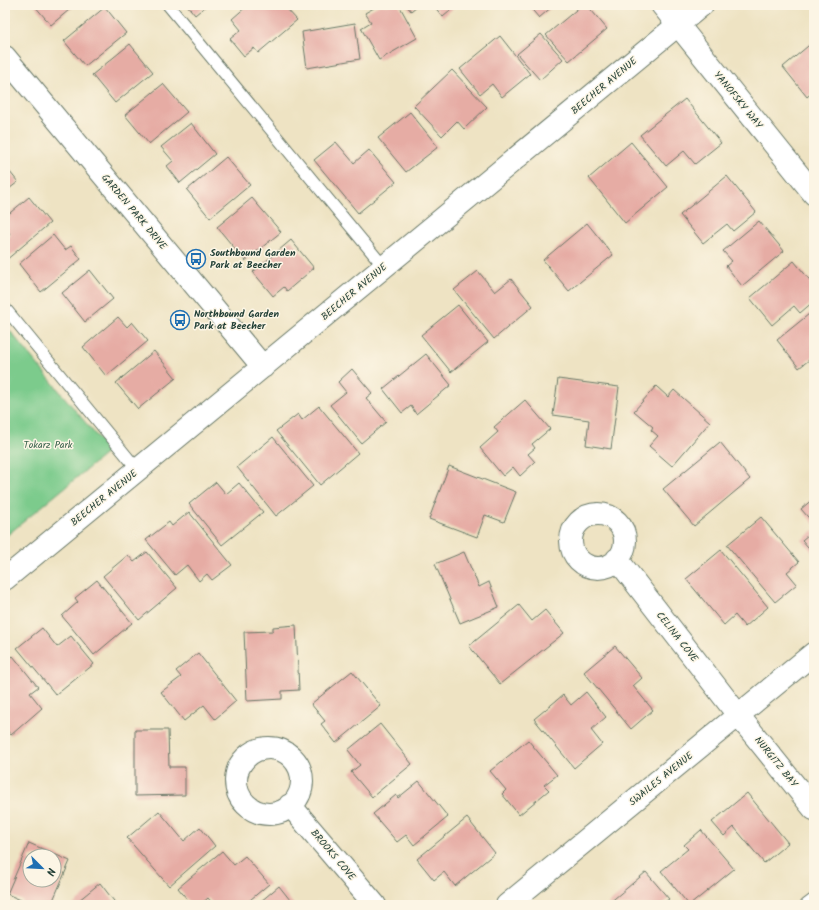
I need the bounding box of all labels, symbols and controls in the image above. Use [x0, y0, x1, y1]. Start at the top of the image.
street label: BEECHER AVENUE [567, 53, 642, 119]
street label: YANOFSKY WAY [710, 68, 767, 133]
street label: GARDEN PARK DRIVE [97, 170, 171, 254]
place label: Southbound Garden Park at Beecher [210, 245, 296, 273]
bus stop icon: Southbound Garden Park at Beecher [185, 248, 207, 270]
street label: BEECHER AVENUE [317, 259, 392, 325]
place label: Northbound Garden Park at Beecher [194, 306, 279, 334]
bus stop icon: Northbound Garden Park at Beecher [169, 309, 191, 331]
park label: Tokarz Park [23, 437, 73, 453]
street label: BEECHER AVENUE [67, 465, 142, 530]
street label: CELINA COVE [652, 608, 703, 667]
street label: NURGITZ BAY [750, 733, 802, 792]
street label: SWAILES AVENUE [625, 747, 698, 810]
street label: BROOKS COVE [307, 826, 360, 885]
north arrow [22, 848, 62, 888]
text: N [41, 865, 60, 879]

